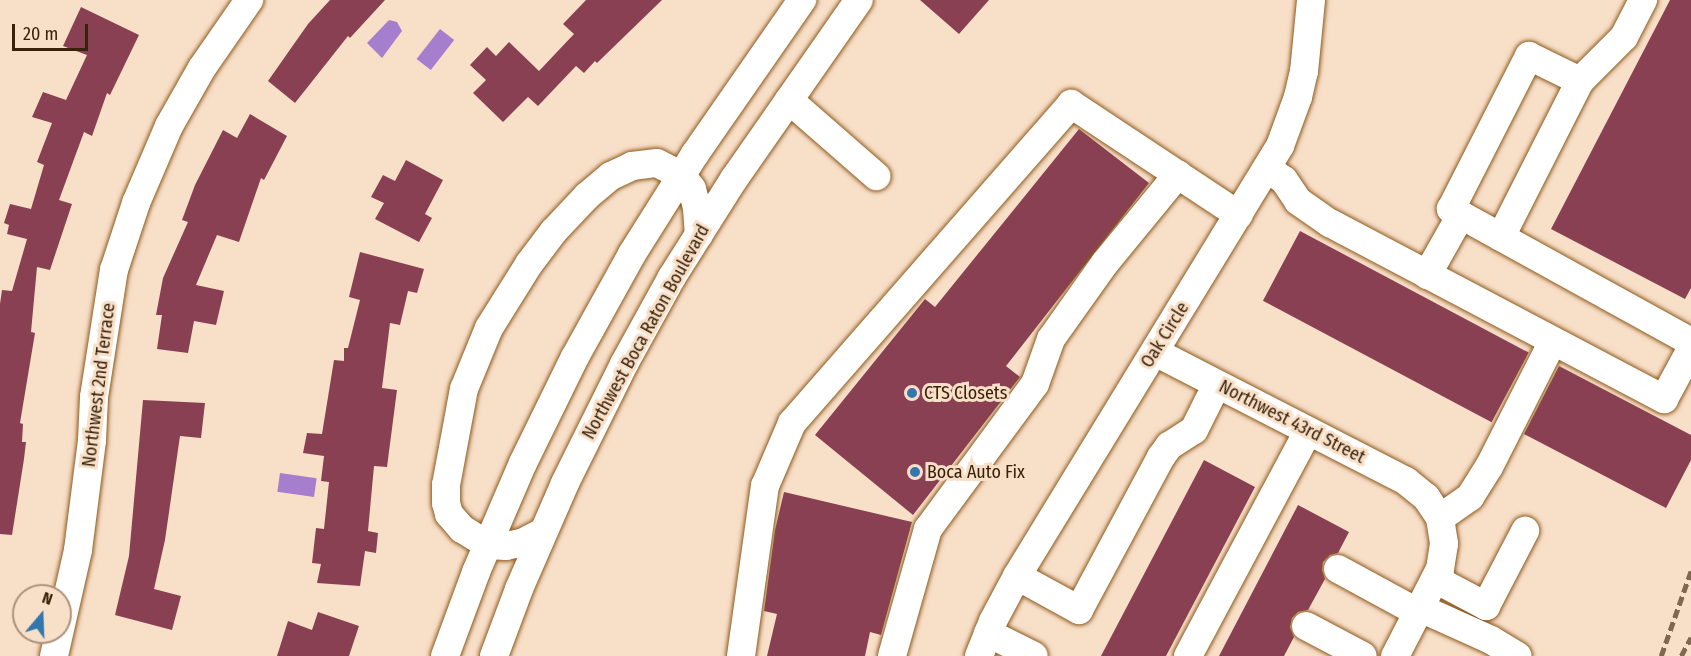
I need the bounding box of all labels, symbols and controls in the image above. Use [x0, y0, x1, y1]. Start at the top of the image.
scale bar [15, 12, 92, 50]
text: 20 m [23, 23, 58, 45]
street label: Northwest Boca Raton Boulevard [578, 221, 714, 443]
street label: Oak Circle [1136, 298, 1194, 372]
street label: Northwest 2nd Terrace [78, 302, 120, 468]
street label: Northwest 43rd Street [1215, 376, 1369, 468]
place label: CTS Closets [924, 382, 1007, 404]
marker: CTS Closets [905, 386, 919, 400]
place label: Boca Auto Fix [927, 461, 1025, 483]
marker: Boca Auto Fix [908, 465, 922, 479]
north arrow [12, 584, 72, 644]
text: N [40, 588, 55, 609]

